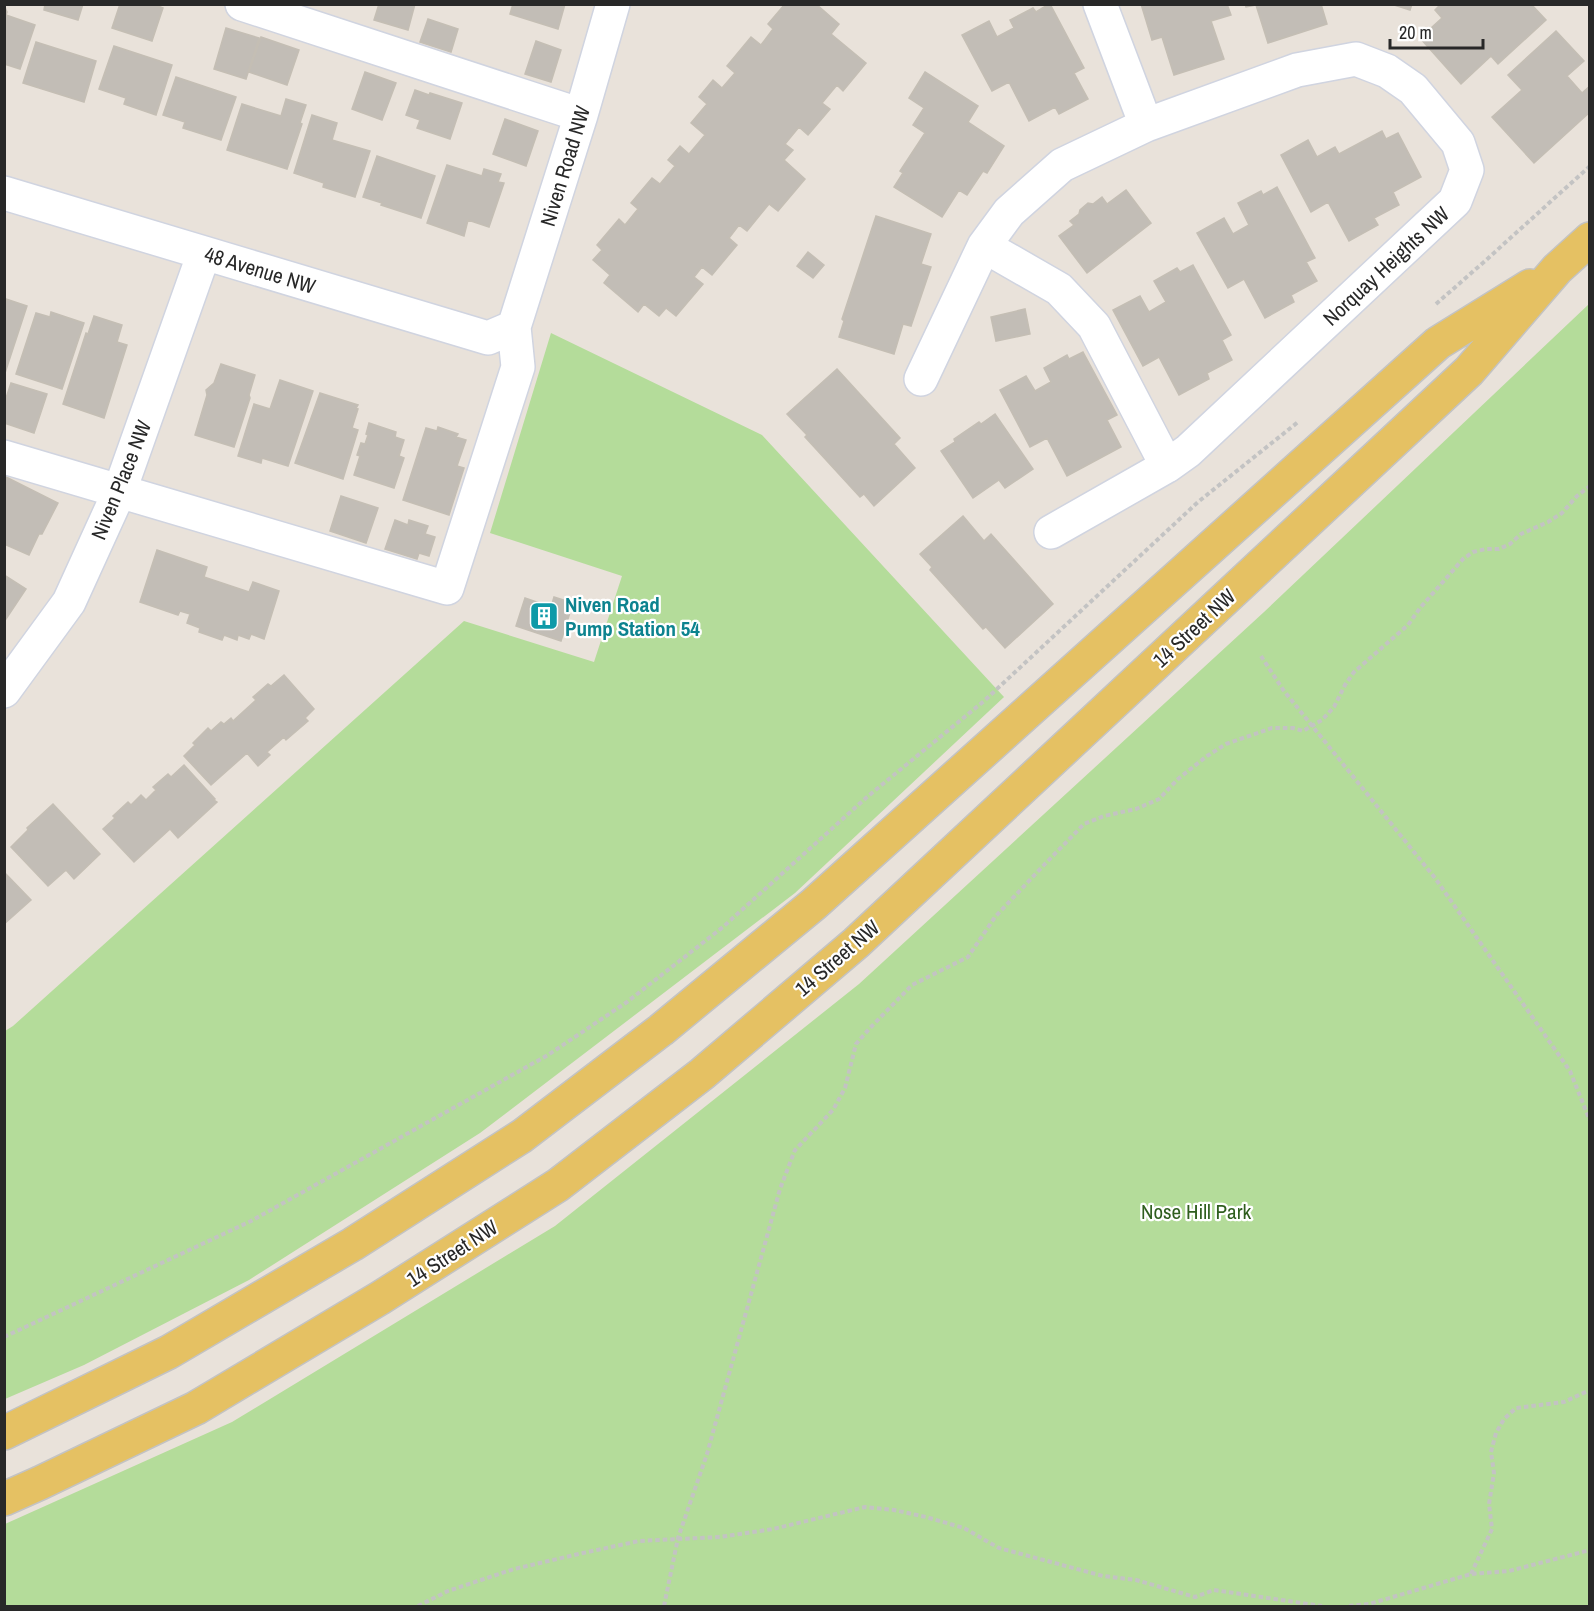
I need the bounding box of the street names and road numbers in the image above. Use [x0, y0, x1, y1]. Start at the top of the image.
street label: Niven Road NW [533, 102, 597, 230]
street label: Norquay Heights NW [1317, 199, 1456, 332]
street label: 48 Avenue NW [201, 239, 320, 301]
street label: Niven Place NW [84, 415, 158, 544]
street label: 14 Street NW [1146, 582, 1242, 674]
street label: 14 Street NW [788, 913, 886, 1003]
street label: 14 Street NW [401, 1212, 504, 1293]

